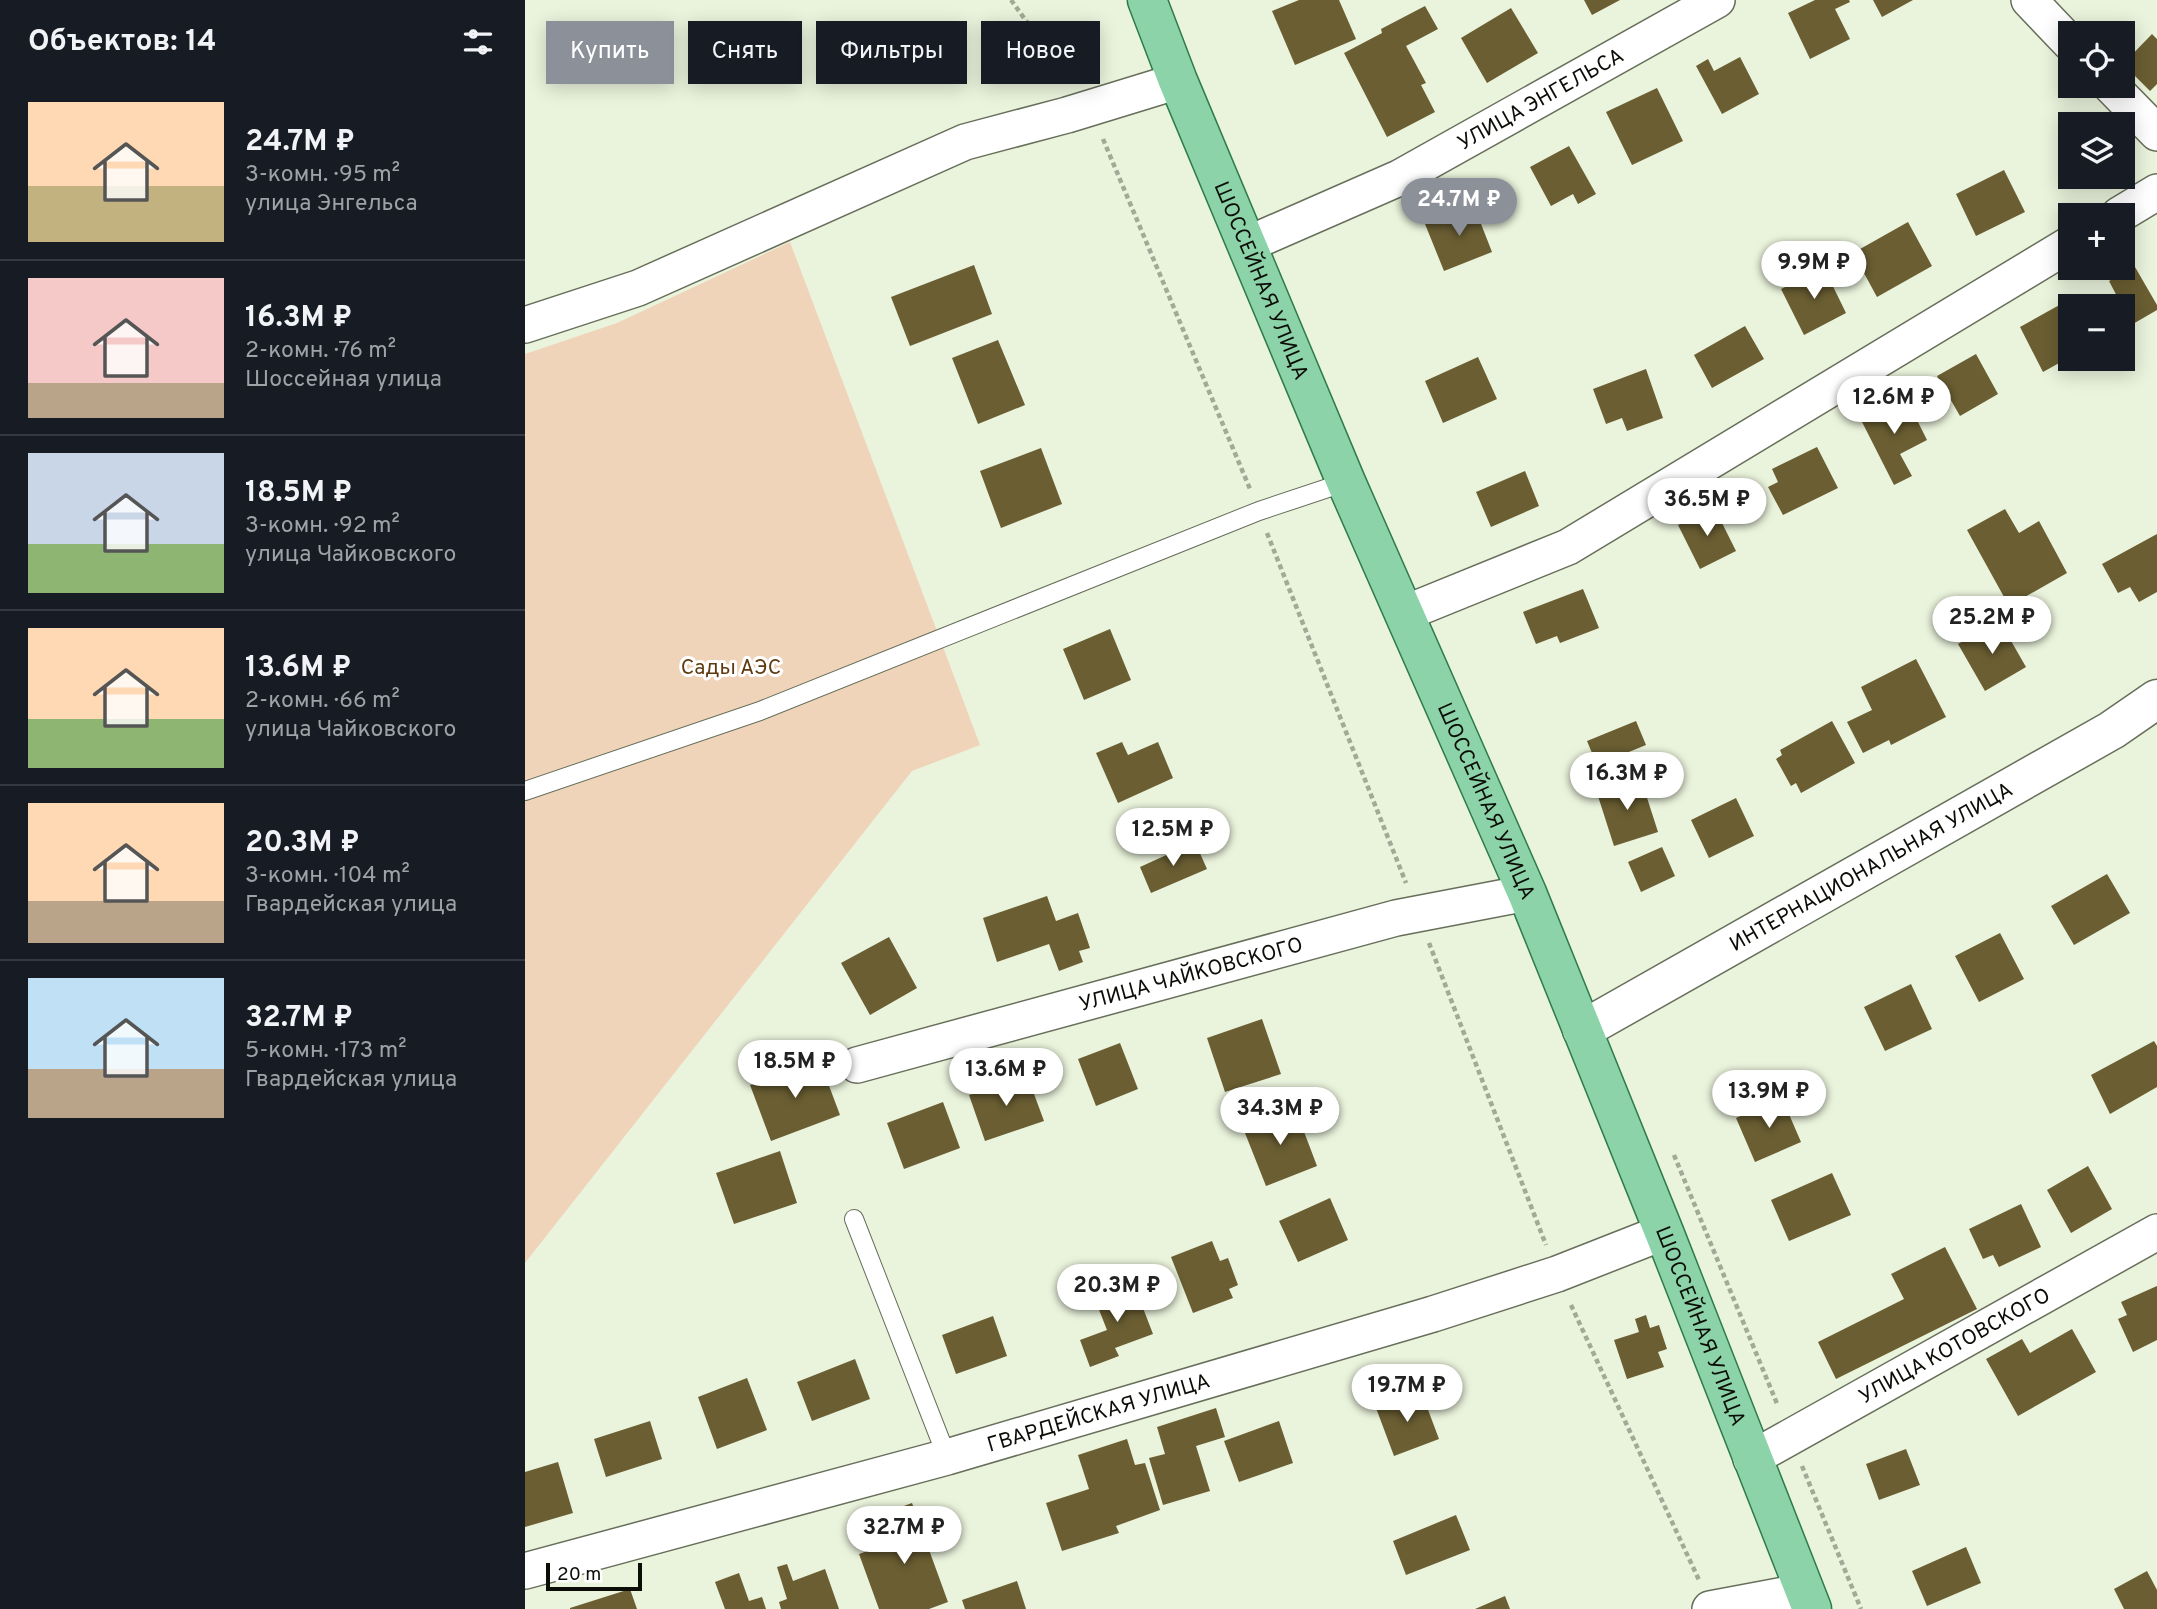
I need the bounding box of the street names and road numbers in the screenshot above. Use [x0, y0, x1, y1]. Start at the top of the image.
street label: УЛИЦА ЭНГЕЛЬСА [1453, 43, 1629, 158]
street label: ШОССЕЙНАЯ УЛИЦА [1207, 178, 1314, 384]
street label: ШОССЕЙНАЯ УЛИЦА [1430, 699, 1540, 904]
street label: ИНТЕРНАЦИОНАЛЬНАЯ УЛИЦА [1725, 777, 2018, 959]
street label: УЛИЦА ЧАЙКОВСКОГО [1076, 932, 1306, 1019]
street label: ШОССЕЙНАЯ УЛИЦА [1648, 1222, 1751, 1430]
street label: УЛИЦА КОТОВСКОГО [1855, 1282, 2056, 1411]
street label: ГВАРДЕЙСКАЯ УЛИЦА [984, 1368, 1214, 1459]

